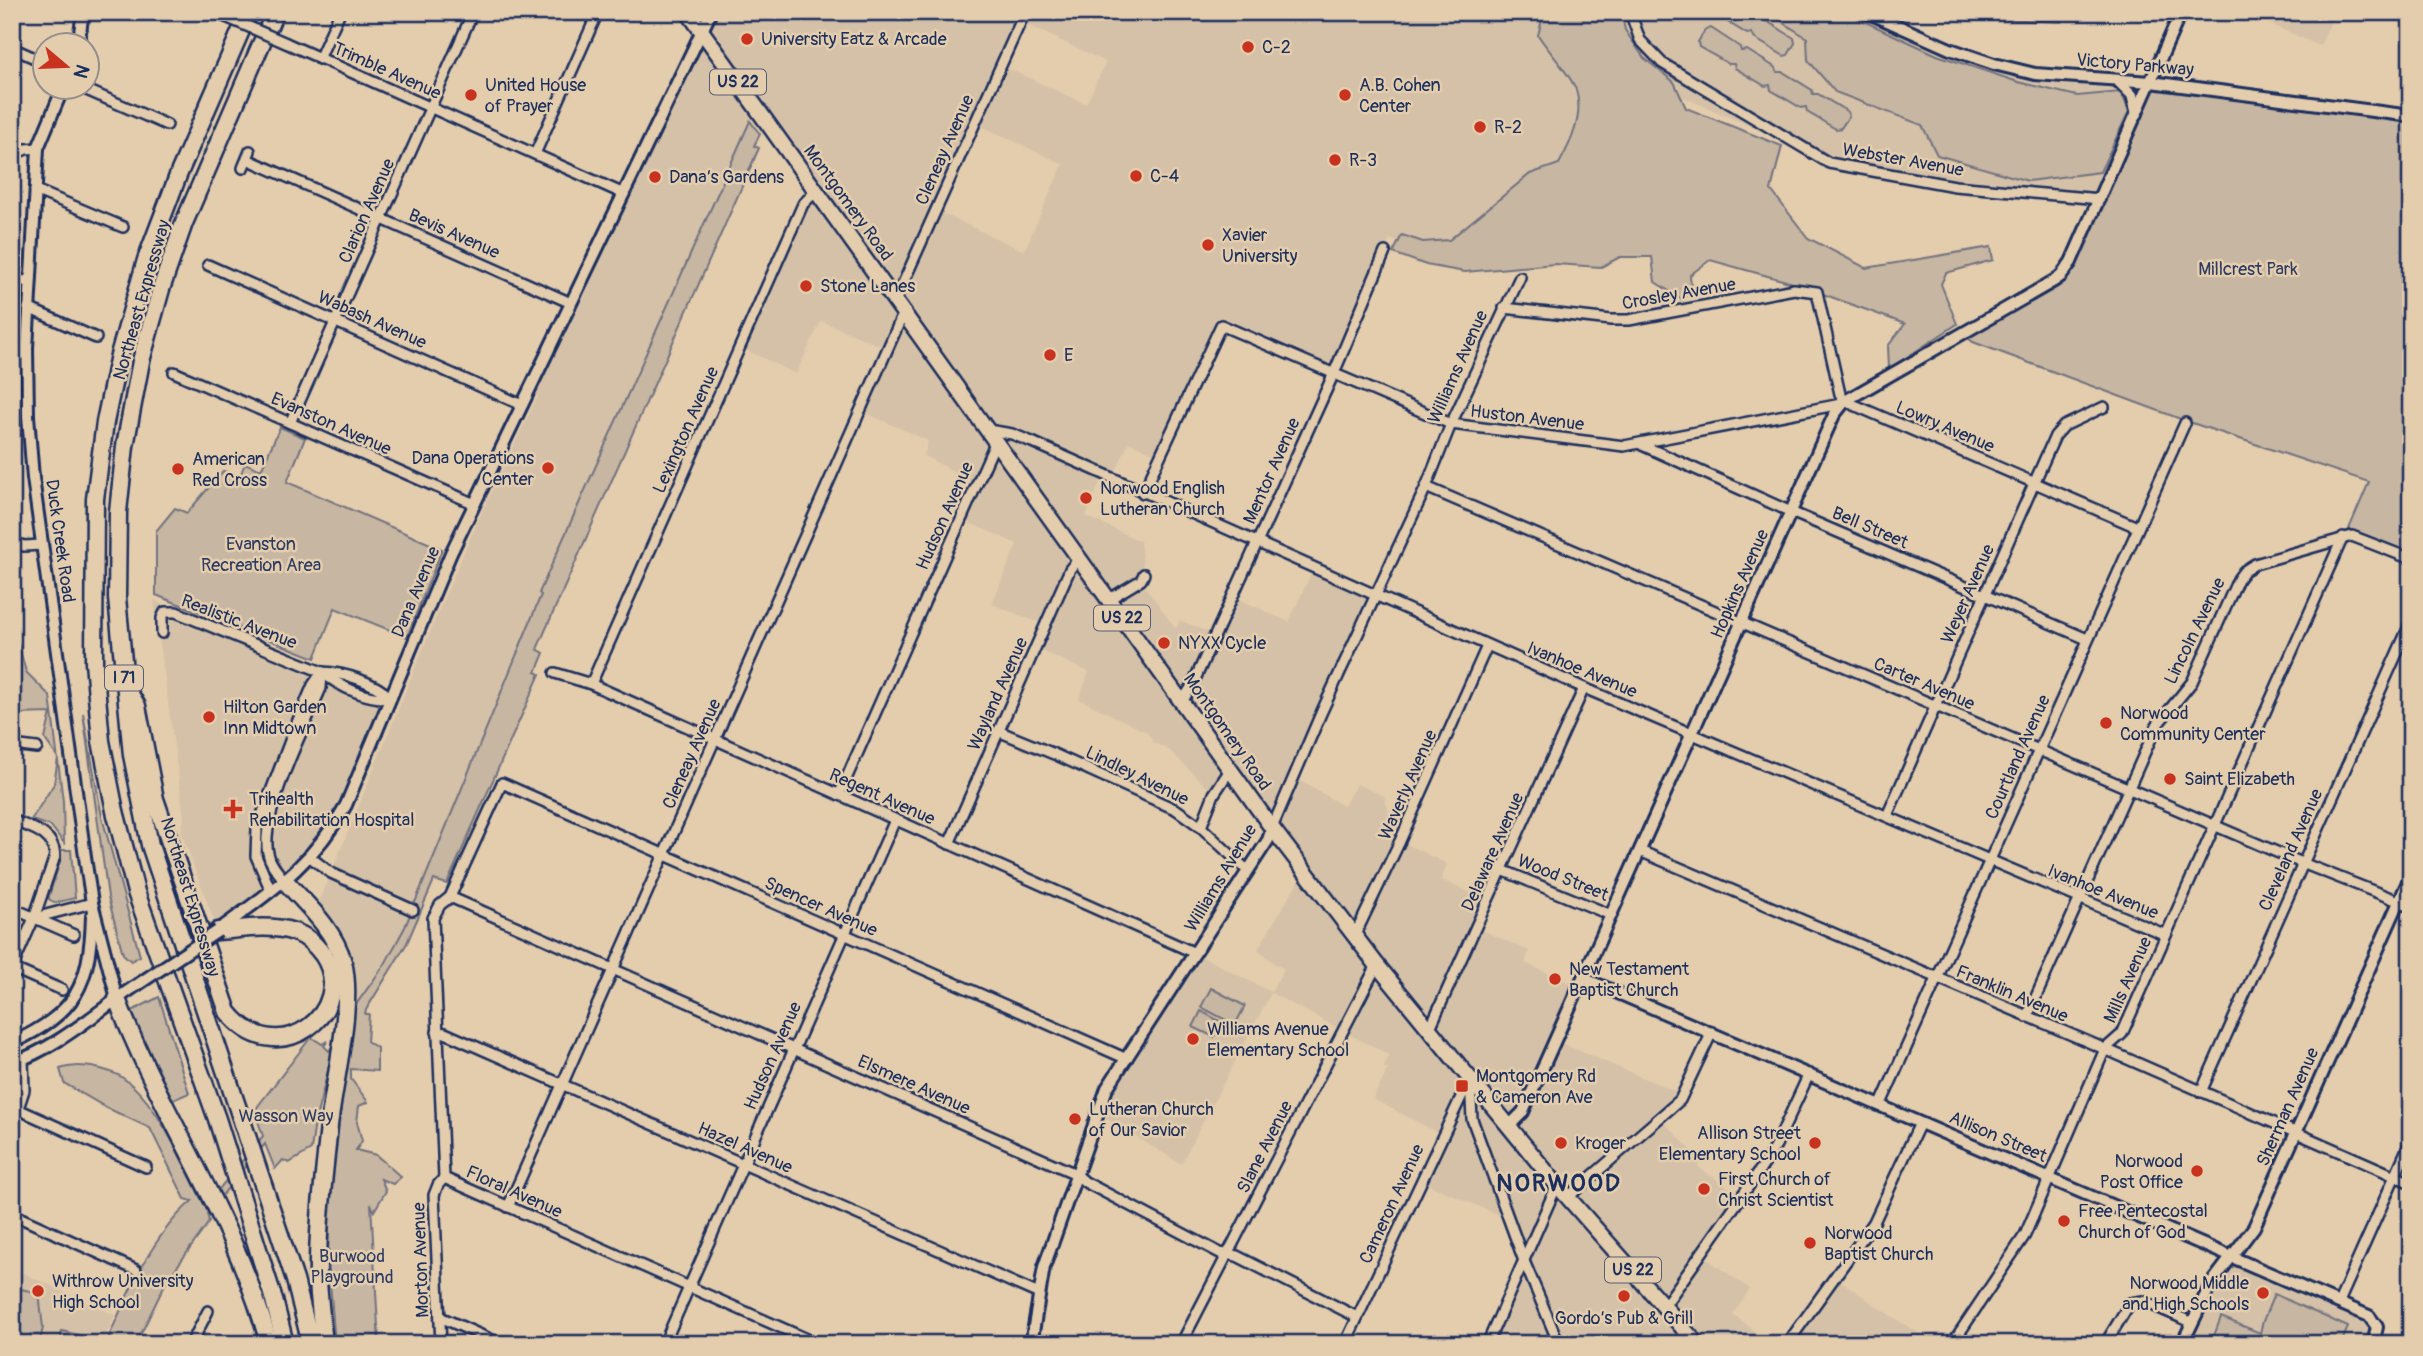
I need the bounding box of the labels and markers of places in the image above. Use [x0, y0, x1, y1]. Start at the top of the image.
place label: University Eatz & Arcade [761, 28, 947, 51]
marker: University Eatz & Arcade [739, 31, 755, 47]
place label: C-2 [1262, 36, 1291, 59]
marker: C-2 [1240, 39, 1256, 55]
place label: United House of Prayer [485, 74, 586, 118]
place label: A.B. Cohen Center [1359, 74, 1441, 118]
marker: United House of Prayer [463, 87, 479, 103]
marker: A.B. Cohen Center [1337, 87, 1353, 103]
place label: R-2 [1494, 116, 1522, 139]
marker: R-2 [1472, 119, 1488, 135]
place label: R-3 [1349, 149, 1377, 172]
marker: R-3 [1327, 152, 1343, 168]
place label: C-4 [1150, 165, 1180, 188]
place label: Dana’s Gardens [669, 166, 784, 189]
marker: C-4 [1128, 168, 1144, 184]
marker: Dana’s Gardens [647, 169, 663, 185]
place label: Xavier University [1222, 224, 1298, 268]
marker: Xavier University [1200, 237, 1216, 253]
place label: Stone Lanes [820, 275, 915, 298]
marker: Stone Lanes [798, 278, 814, 294]
place label: E [1064, 344, 1073, 367]
marker: E [1042, 347, 1058, 363]
place label: Dana Operations Center [412, 447, 535, 491]
place label: American Red Cross [192, 448, 267, 492]
marker: Dana Operations Center [540, 460, 556, 476]
marker: American Red Cross [170, 461, 186, 477]
place label: Norwood English Lutheran Church [1100, 477, 1225, 521]
marker: Norwood English Lutheran Church [1078, 490, 1094, 506]
place label: NYXX Cycle [1178, 632, 1266, 655]
marker: NYXX Cycle [1156, 635, 1172, 651]
place label: Hilton Garden Inn Midtown [223, 696, 327, 740]
place label: Norwood Community Center [2120, 702, 2266, 746]
marker: Hilton Garden Inn Midtown [201, 709, 217, 725]
marker: Norwood Community Center [2098, 715, 2114, 731]
place label: Saint Elizabeth [2184, 768, 2295, 791]
marker: Saint Elizabeth [2162, 771, 2178, 787]
place label: Trihealth Rehabilitation Hospital [249, 788, 414, 832]
marker: Trihealth Rehabilitation Hospital [223, 799, 243, 819]
place label: New Testament Baptist Church [1569, 958, 1690, 1002]
marker: New Testament Baptist Church [1547, 971, 1563, 987]
place label: Williams Avenue Elementary School [1207, 1018, 1349, 1062]
marker: Williams Avenue Elementary School [1185, 1031, 1201, 1047]
place label: Montgomery Rd & Cameron Ave [1476, 1065, 1596, 1109]
marker: Montgomery Rd & Cameron Ave [1454, 1078, 1470, 1094]
place label: Lutheran Church of Our Savior [1089, 1098, 1214, 1142]
marker: Lutheran Church of Our Savior [1067, 1111, 1083, 1127]
place label: Allison Street Elementary School [1659, 1122, 1802, 1166]
place label: Kroger [1575, 1132, 1627, 1155]
marker: Kroger [1553, 1135, 1569, 1151]
marker: Allison Street Elementary School [1807, 1135, 1823, 1151]
place label: Norwood Post Office [2100, 1150, 2183, 1194]
marker: Norwood Post Office [2189, 1163, 2205, 1179]
place label: First Church of Christ Scientist [1718, 1168, 1834, 1212]
marker: First Church of Christ Scientist [1696, 1181, 1712, 1197]
place label: Free Pentecostal Church of God [2078, 1200, 2208, 1244]
marker: Free Pentecostal Church of God [2056, 1213, 2072, 1229]
place label: Norwood Baptist Church [1824, 1222, 1933, 1266]
marker: Norwood Baptist Church [1802, 1235, 1818, 1251]
place label: Withrow University High School [52, 1270, 194, 1314]
place label: Norwood Middle and High Schools [2122, 1272, 2249, 1316]
marker: Withrow University High School [30, 1283, 46, 1299]
marker: Norwood Middle and High Schools [2255, 1285, 2271, 1301]
marker: Gordo’s Pub & Grill [1616, 1288, 1632, 1304]
place label: Gordo’s Pub & Grill [1555, 1307, 1693, 1330]

